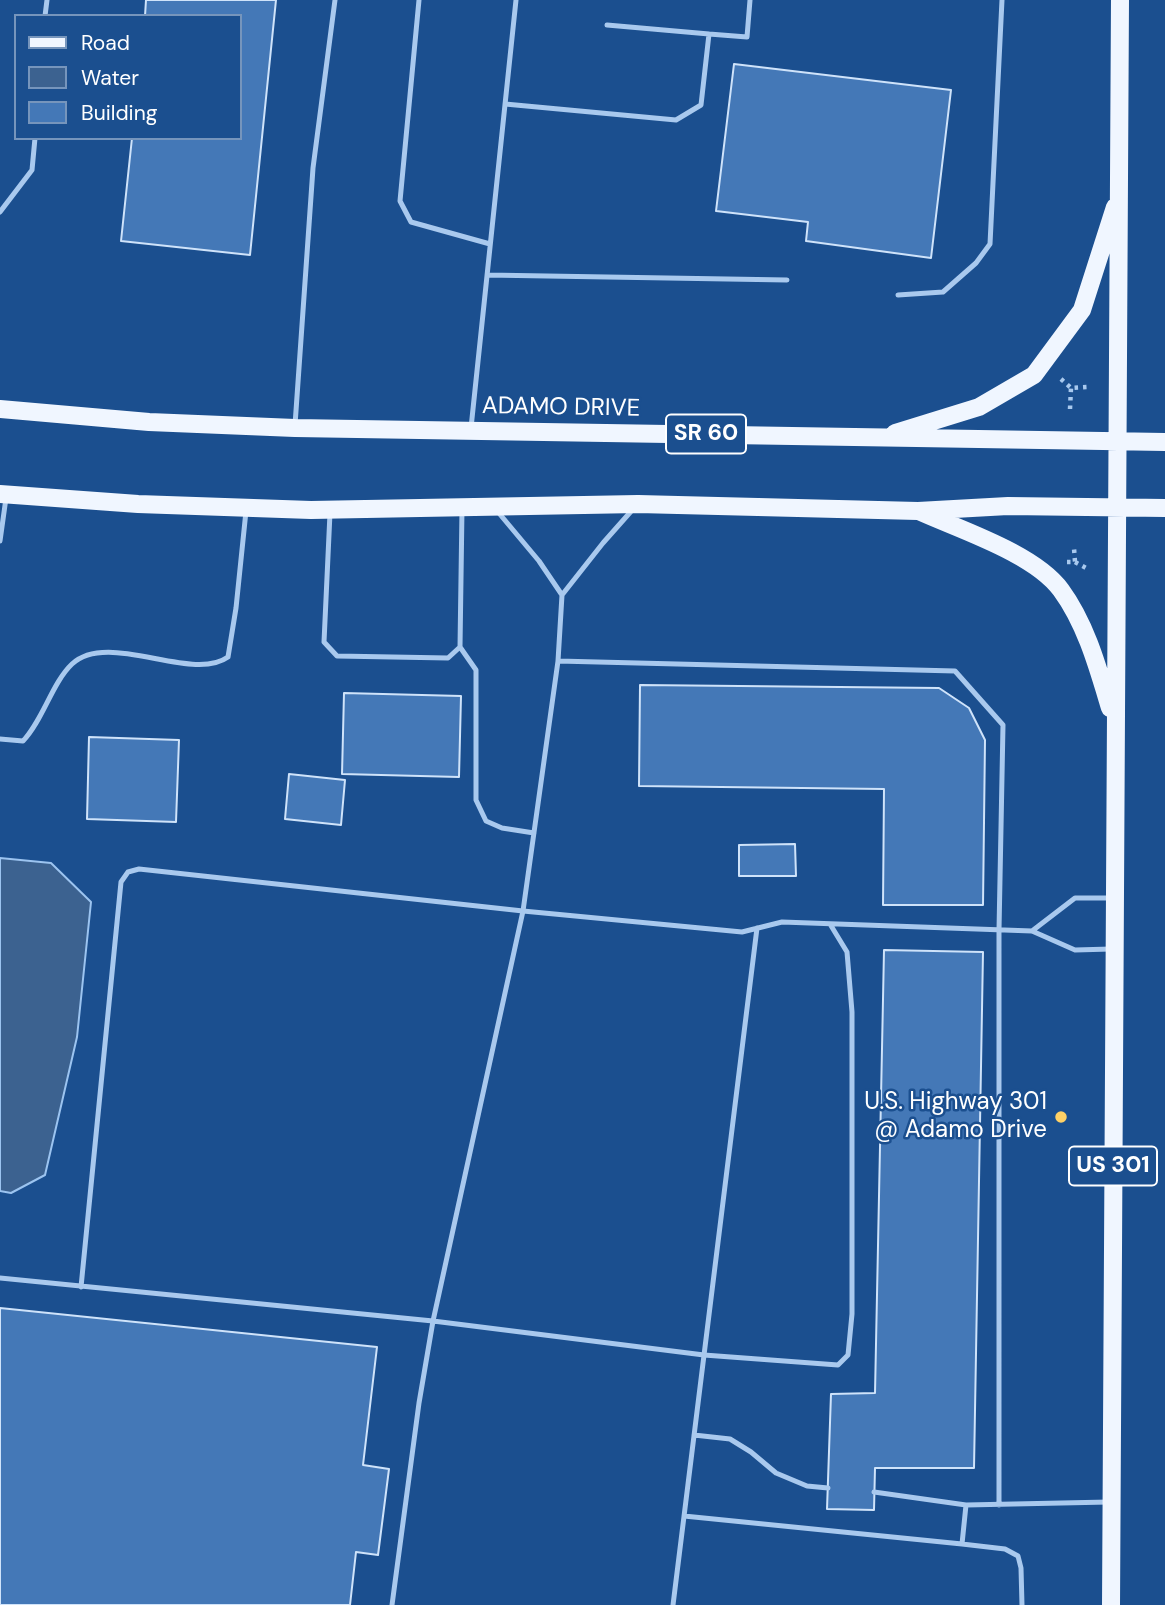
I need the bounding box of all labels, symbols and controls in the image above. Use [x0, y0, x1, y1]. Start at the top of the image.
legend [14, 14, 242, 140]
text: Road [81, 29, 130, 57]
text: Water [81, 64, 139, 92]
text: Building [81, 99, 157, 127]
street label: ADAMO DRIVE [482, 392, 640, 424]
road number: SR 60 [666, 414, 746, 454]
place label: U.S. Highway 301 @ Adamo Drive [864, 1089, 1047, 1145]
marker: U.S. Highway 301 @ Adamo Drive [1053, 1109, 1069, 1125]
road number: US 301 [1069, 1147, 1157, 1186]

